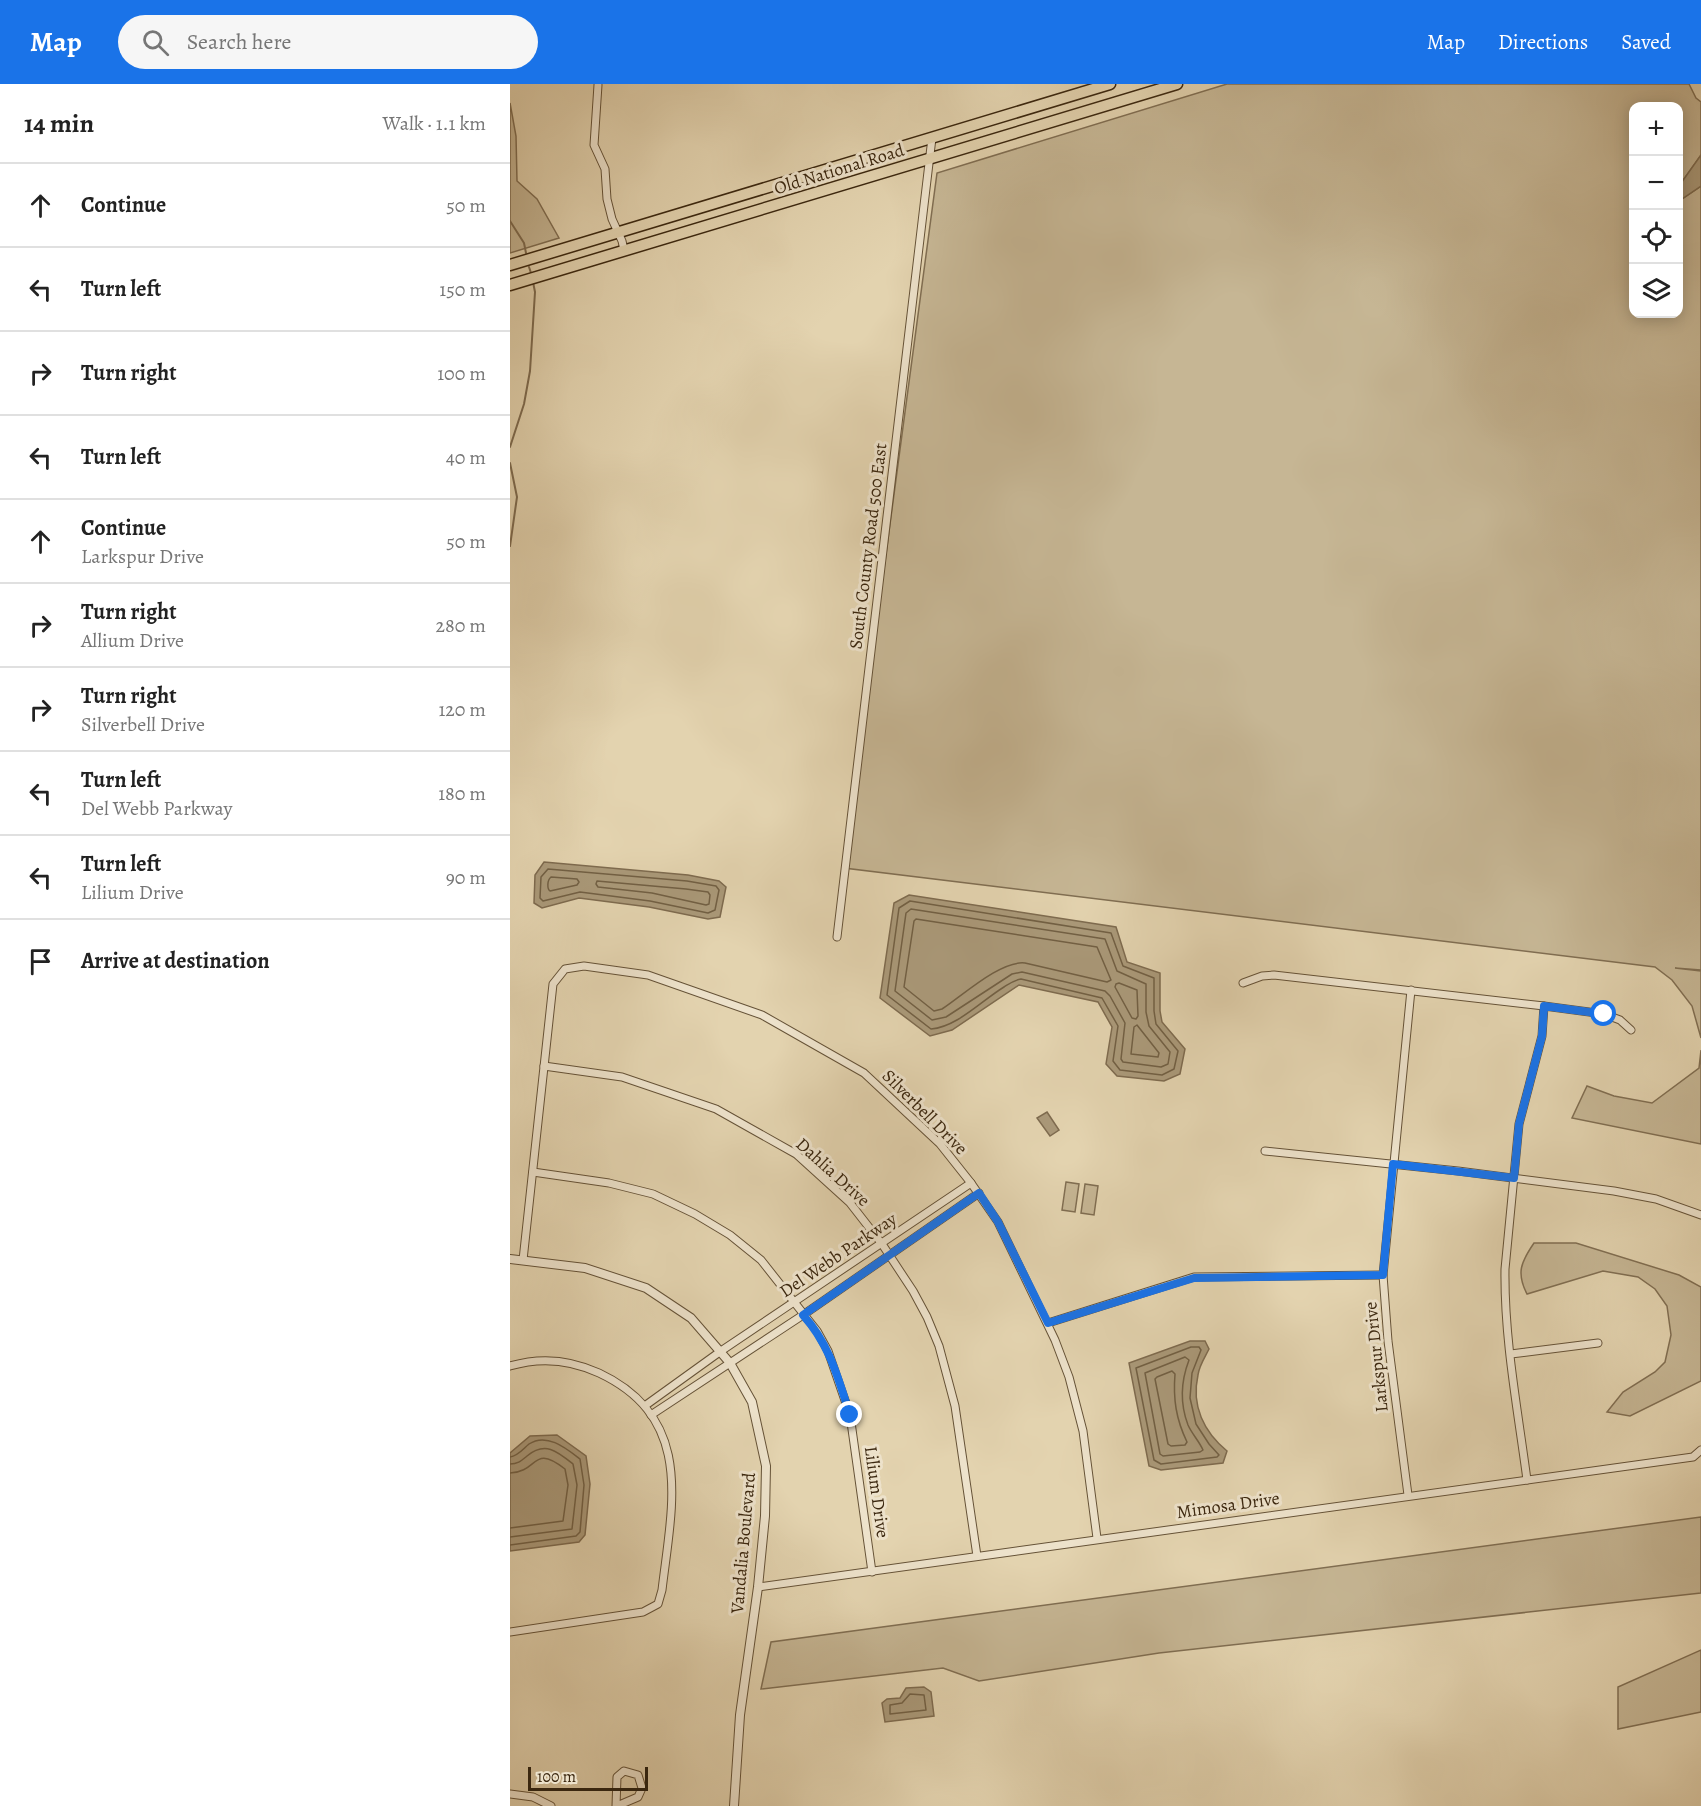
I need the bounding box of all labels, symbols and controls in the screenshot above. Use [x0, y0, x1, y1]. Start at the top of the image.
search box [118, 15, 538, 69]
text: Map [30, 23, 82, 61]
icon: search [139, 26, 172, 59]
text: Search here [187, 27, 291, 57]
text: Map [1427, 28, 1465, 56]
text: Directions [1498, 28, 1588, 56]
text: Saved [1621, 28, 1671, 56]
map controls [1629, 102, 1683, 318]
button: + [1629, 102, 1683, 156]
text: 14 min [24, 106, 94, 141]
text: Walk · 1.1 km [383, 110, 486, 137]
street label: Old National Road [771, 138, 907, 200]
button: − [1629, 156, 1683, 210]
icon: ahead [24, 189, 57, 222]
text: Continue [81, 190, 166, 220]
text: 50 m [446, 192, 486, 219]
button: locate [1629, 210, 1683, 264]
button: layers [1629, 264, 1683, 318]
icon: left [24, 273, 57, 306]
text: Turn left [81, 274, 161, 304]
text: 150 m [439, 276, 486, 303]
icon: right [24, 357, 57, 390]
text: Turn right [81, 358, 177, 388]
text: 100 m [437, 360, 486, 387]
icon: left [24, 441, 57, 474]
text: Turn left [81, 442, 161, 472]
street label: South County Road 500 East [843, 442, 893, 650]
text: 40 m [446, 444, 486, 471]
text: Continue [81, 513, 166, 543]
icon: ahead [24, 525, 57, 558]
text: 50 m [446, 528, 486, 555]
text: Larkspur Drive [81, 543, 204, 570]
text: Turn right [81, 597, 177, 627]
icon: right [24, 609, 57, 642]
text: 280 m [436, 612, 486, 639]
text: Allium Drive [81, 627, 184, 654]
text: Turn right [81, 681, 177, 711]
icon: right [24, 693, 57, 726]
text: 120 m [438, 696, 486, 723]
text: Silverbell Drive [81, 711, 205, 738]
text: Turn left [81, 765, 161, 795]
icon: left [24, 777, 57, 810]
text: 180 m [438, 780, 486, 807]
text: Del Webb Parkway [81, 795, 232, 822]
text: Turn left [81, 849, 161, 879]
icon: left [24, 861, 57, 894]
text: 90 m [446, 864, 486, 891]
text: Lilium Drive [81, 879, 184, 906]
icon: arrive [24, 945, 57, 978]
text: Arrive at destination [81, 946, 270, 976]
route start [1590, 1000, 1616, 1026]
street label: Silverbell Drive [877, 1064, 973, 1160]
street label: Dahlia Drive [791, 1132, 875, 1212]
street label: Del Webb Parkway [775, 1206, 902, 1303]
street label: Larkspur Drive [1358, 1301, 1394, 1413]
route end [836, 1401, 862, 1427]
street label: Lilium Drive [859, 1445, 895, 1539]
street label: Vandalia Boulevard [725, 1471, 761, 1616]
street label: Mimosa Drive [1175, 1486, 1281, 1524]
scale bar [528, 1764, 648, 1792]
text: 100 m [537, 1766, 576, 1788]

